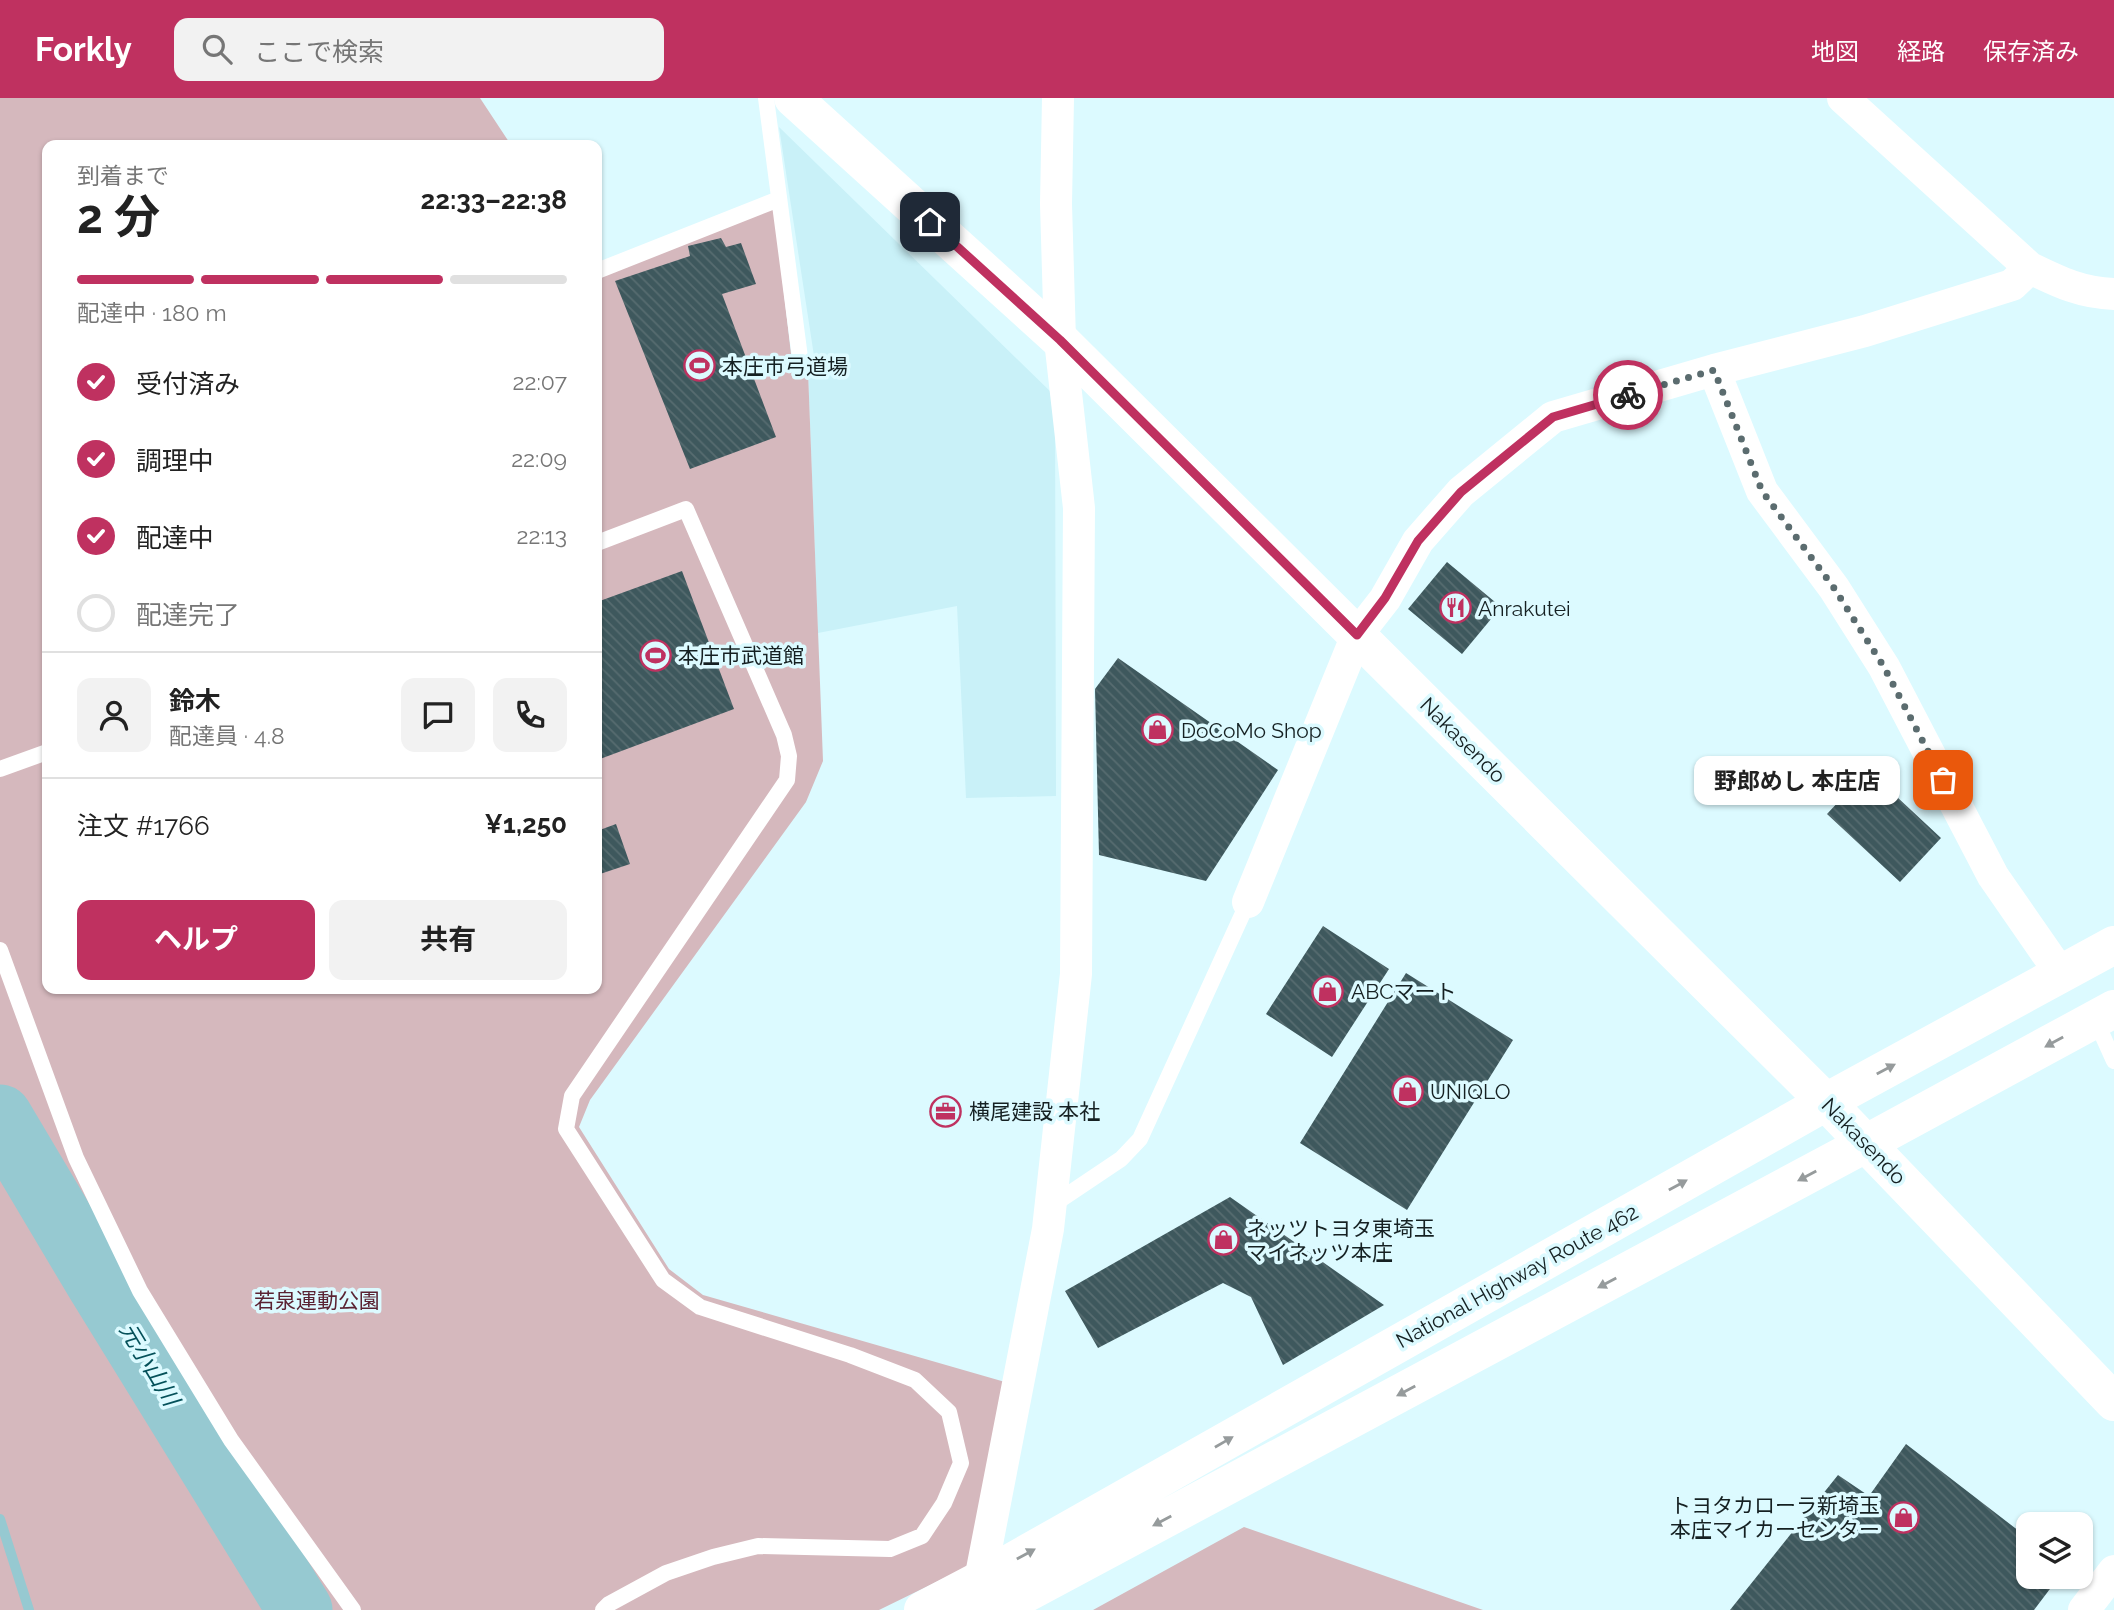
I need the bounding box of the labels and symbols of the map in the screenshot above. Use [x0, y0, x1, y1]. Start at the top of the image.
pin [900, 192, 960, 252]
sports icon: 本庄市弓道場 [682, 349, 716, 383]
place label: 本庄市弓道場 [722, 354, 848, 379]
courier [1593, 360, 1663, 430]
restaurant icon: Anrakutei [1438, 591, 1472, 625]
place label: Anrakutei [1478, 596, 1571, 621]
sports icon: 本庄市武道館 [638, 638, 672, 672]
place label: 本庄市武道館 [678, 643, 804, 668]
street label: Nakasendo [1415, 692, 1511, 788]
shop icon: DoCoMo Shop [1141, 713, 1175, 747]
place label: DoCoMo Shop [1181, 718, 1322, 743]
pin [1913, 750, 1973, 810]
callout: 野郎めし 本庄店 [1694, 756, 1901, 804]
shop icon: ABCマート [1311, 974, 1345, 1008]
place label: ABCマート [1351, 979, 1457, 1004]
one-way arrow [2044, 1036, 2064, 1047]
one-way arrow [1876, 1063, 1896, 1075]
shop icon: UNIQLO [1390, 1074, 1424, 1108]
place label: UNIQLO [1430, 1079, 1510, 1104]
street label: Nakasendo [1817, 1093, 1911, 1189]
office icon: 横尾建設 本社 [929, 1094, 963, 1128]
place label: 横尾建設 本社 [969, 1099, 1100, 1124]
one-way arrow [1798, 1170, 1817, 1182]
one-way arrow [1668, 1179, 1687, 1191]
street label: National Highway Route 462 [1392, 1199, 1642, 1353]
place label: ネッツトヨタ東埼玉 マイネッツ本庄 [1246, 1216, 1435, 1265]
shop icon: ネッツトヨタ東埼玉 マイネッツ本庄 [1206, 1223, 1240, 1257]
one-way arrow [1597, 1277, 1617, 1289]
park label: 若泉運動公園 [254, 1288, 380, 1313]
water label: 元小山川 [115, 1318, 187, 1413]
one-way arrow [1396, 1385, 1416, 1396]
one-way arrow [1214, 1436, 1233, 1448]
place label: トヨタカローラ新埼玉 本庄マイカーセンター [1670, 1493, 1880, 1542]
shop icon: トヨタカローラ新埼玉 本庄マイカーセンター [1886, 1500, 1920, 1534]
one-way arrow [1152, 1515, 1172, 1526]
one-way arrow [1016, 1548, 1036, 1560]

